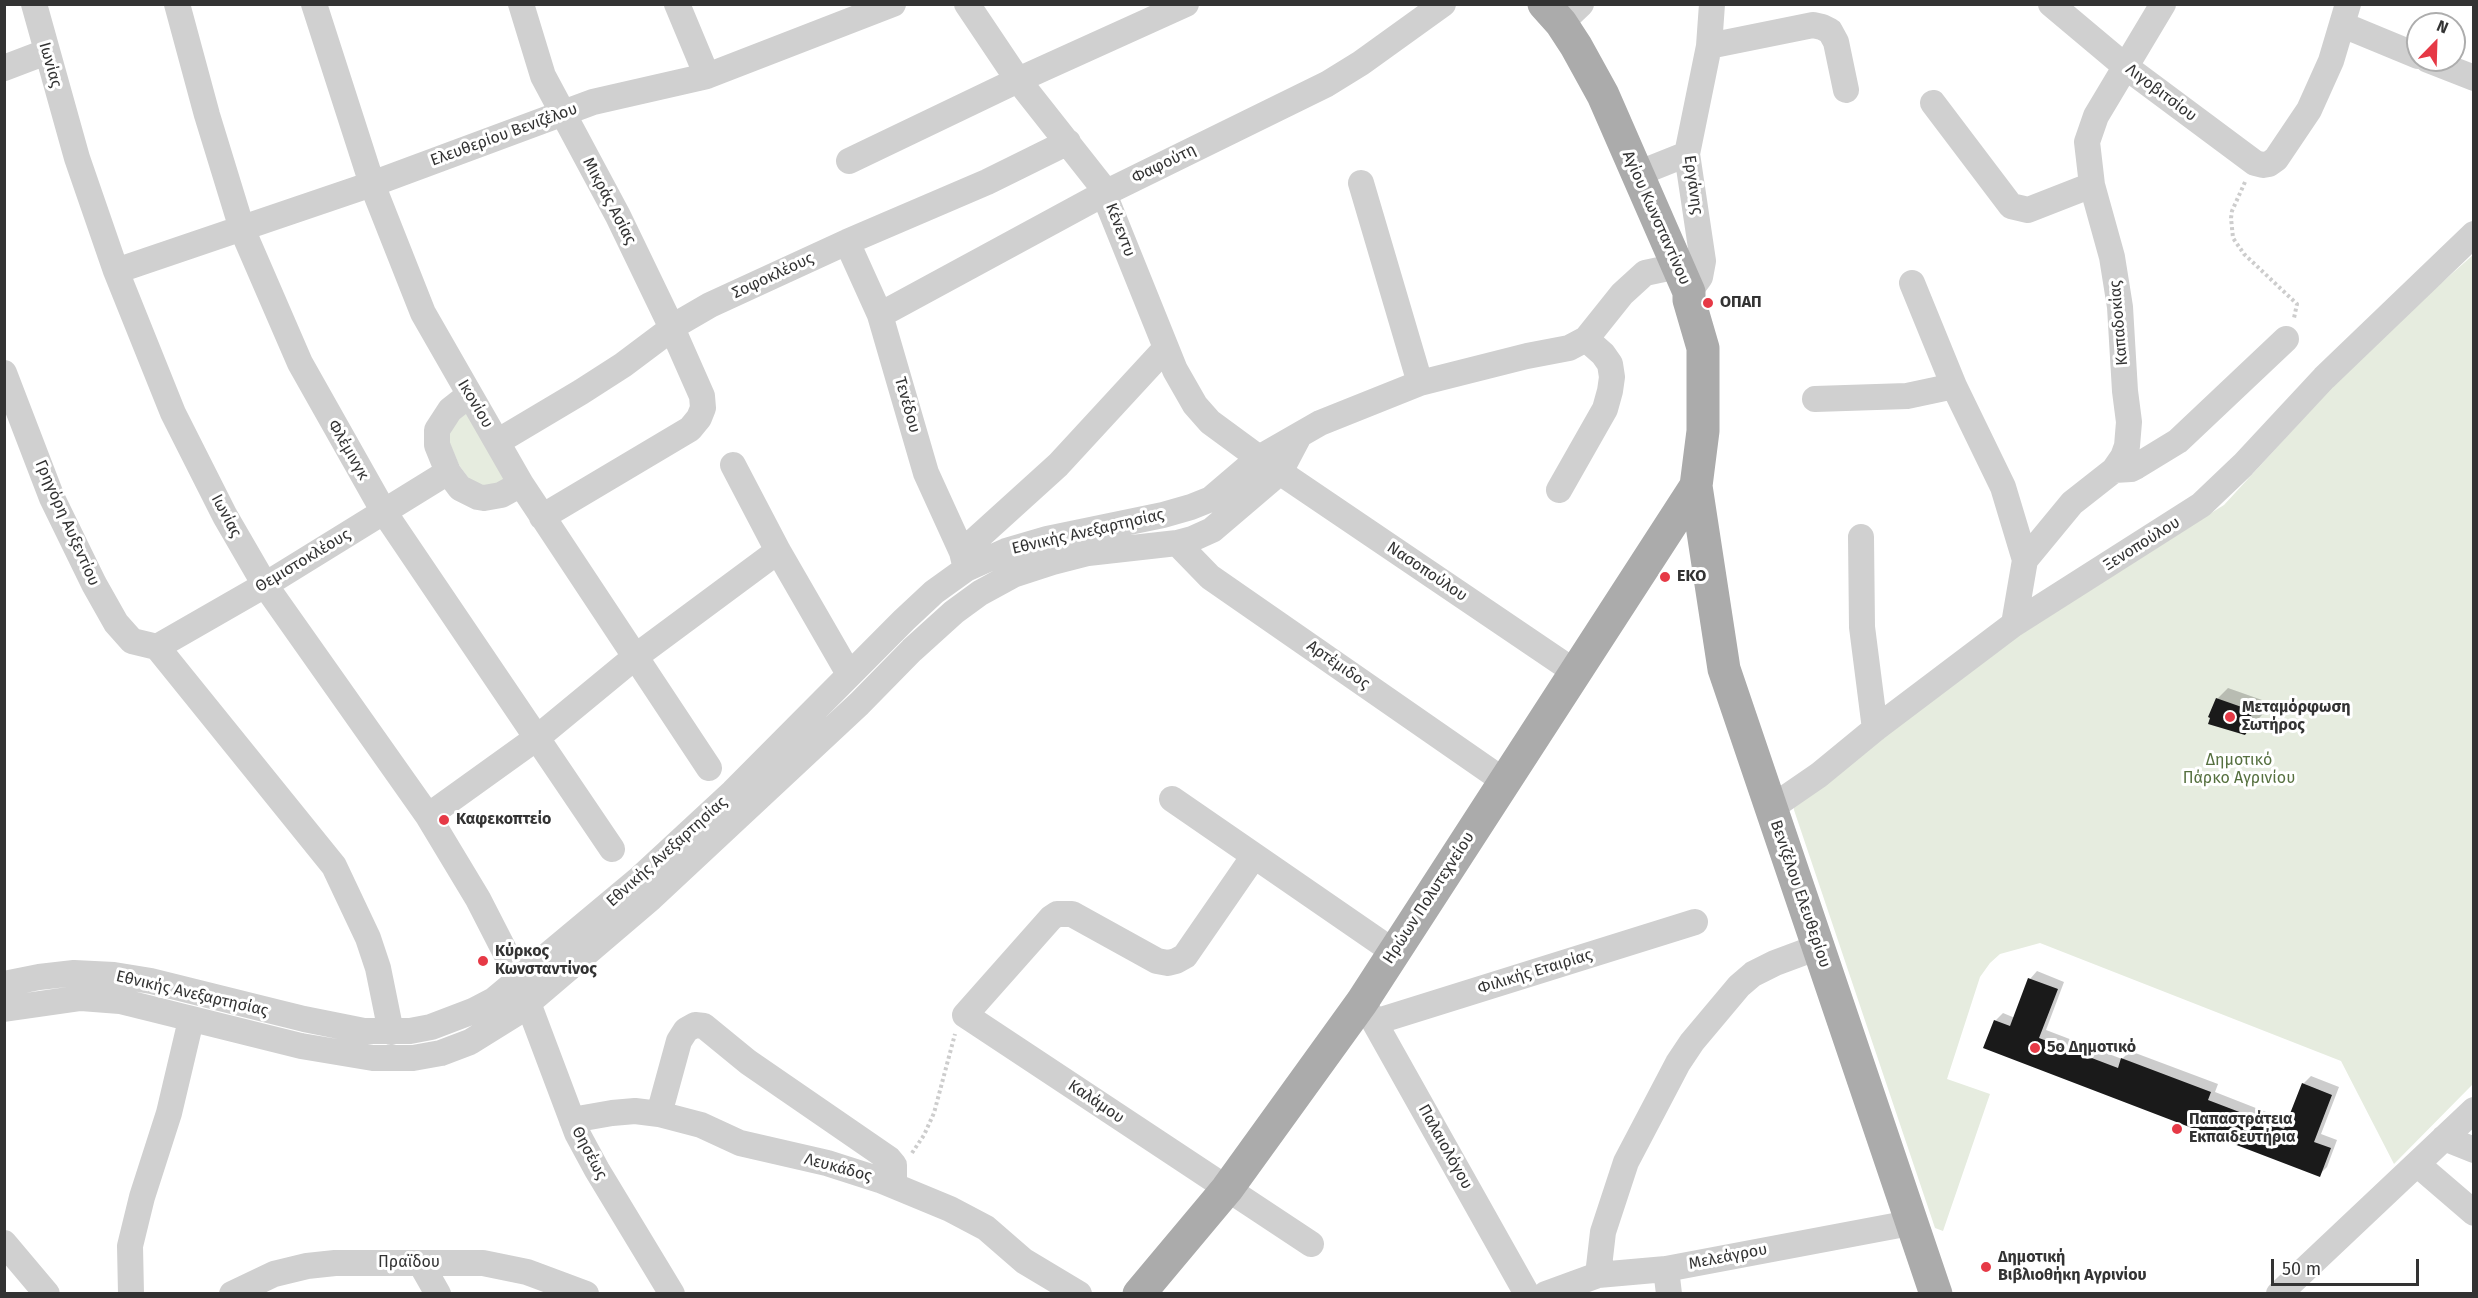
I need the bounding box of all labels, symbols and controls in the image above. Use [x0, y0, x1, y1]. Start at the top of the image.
north arrow [2406, 12, 2466, 72]
text: N [2434, 16, 2451, 38]
street label: Ιωνίας [34, 40, 66, 90]
street label: Λιγοβιτσίου [2122, 60, 2200, 126]
street label: Ελευθερίου Βενιζέλου [428, 100, 580, 170]
street label: Φαφούτη [1129, 140, 1199, 188]
street label: Αγίου Κωνσταντίνου [1618, 148, 1694, 288]
street label: Μικράς Ασίας [578, 154, 640, 248]
street label: Εργάνης [1679, 154, 1707, 216]
street label: Κένεντυ [1101, 200, 1139, 260]
street label: Σοφοκλέους [729, 249, 817, 303]
street label: Καπαδοκίας [2106, 280, 2132, 366]
place label: ΟΠΑΠ [1720, 293, 1762, 313]
marker: ΟΠΑΠ [1701, 296, 1715, 310]
street label: Τενέδου [890, 375, 924, 435]
street label: Ικονίου [453, 376, 497, 432]
street label: Φλέμινγκ [323, 417, 373, 483]
street label: Γρηγόρη Αυξεντίου [31, 457, 103, 589]
street label: Ιωνίας [207, 491, 245, 541]
street label: Εθνικής Ανεξαρτησίας [1010, 505, 1166, 559]
street label: Ξενοπούλου [2100, 513, 2184, 575]
street label: Θεμιστοκλέους [252, 525, 354, 597]
street label: Νασοπούλου [1383, 538, 1471, 606]
place label: EKO [1677, 567, 1706, 587]
marker: EKO [1658, 570, 1672, 584]
street label: Αρτέμιδος [1303, 636, 1373, 694]
place label: Μεταμόρφωση Σωτήρος [2242, 698, 2350, 736]
marker: Μεταμόρφωση Σωτήρος [2223, 710, 2237, 724]
park label: Δημοτικό Πάρκο Αγρινίου [2183, 751, 2295, 789]
street label: Εθνικής Ανεξαρτησίας [603, 793, 731, 911]
place label: Καφεκοπτείο [456, 810, 551, 830]
marker: Καφεκοπτείο [437, 813, 451, 827]
street label: Βενιζέλου Ελευθερίου [1766, 818, 1834, 970]
street label: Ηρώων Πολυτεχνείου [1379, 828, 1479, 968]
place label: Κύρκος Κωνσταντίνος [495, 942, 597, 980]
street label: Φιλικής Εταιρίας [1475, 945, 1595, 999]
marker: Κύρκος Κωνσταντίνος [476, 954, 490, 968]
street label: Εθνικής Ανεξαρτησίας [114, 967, 270, 1021]
place label: 5ο Δημοτικό [2047, 1038, 2136, 1058]
marker: 5ο Δημοτικό [2028, 1041, 2042, 1055]
street label: Καλάμου [1064, 1076, 1128, 1128]
street label: Παλαιολόγου [1414, 1101, 1476, 1193]
place label: Παπαστράτεια Εκπαιδευτήρια [2189, 1110, 2296, 1148]
marker: Παπαστράτεια Εκπαιδευτήρια [2170, 1122, 2184, 1136]
street label: Θησέως [567, 1123, 611, 1183]
street label: Λευκάδος [802, 1150, 874, 1186]
street label: Μελεάγρου [1687, 1240, 1769, 1274]
scale bar [2274, 1247, 2422, 1285]
place label: Δημοτική Βιβλιοθήκη Αγρινίου [1998, 1248, 2147, 1286]
street label: Πραϊδου [378, 1253, 440, 1273]
text: 50 m [2282, 1258, 2321, 1280]
marker: Δημοτική Βιβλιοθήκη Αγρινίου [1979, 1260, 1993, 1274]

